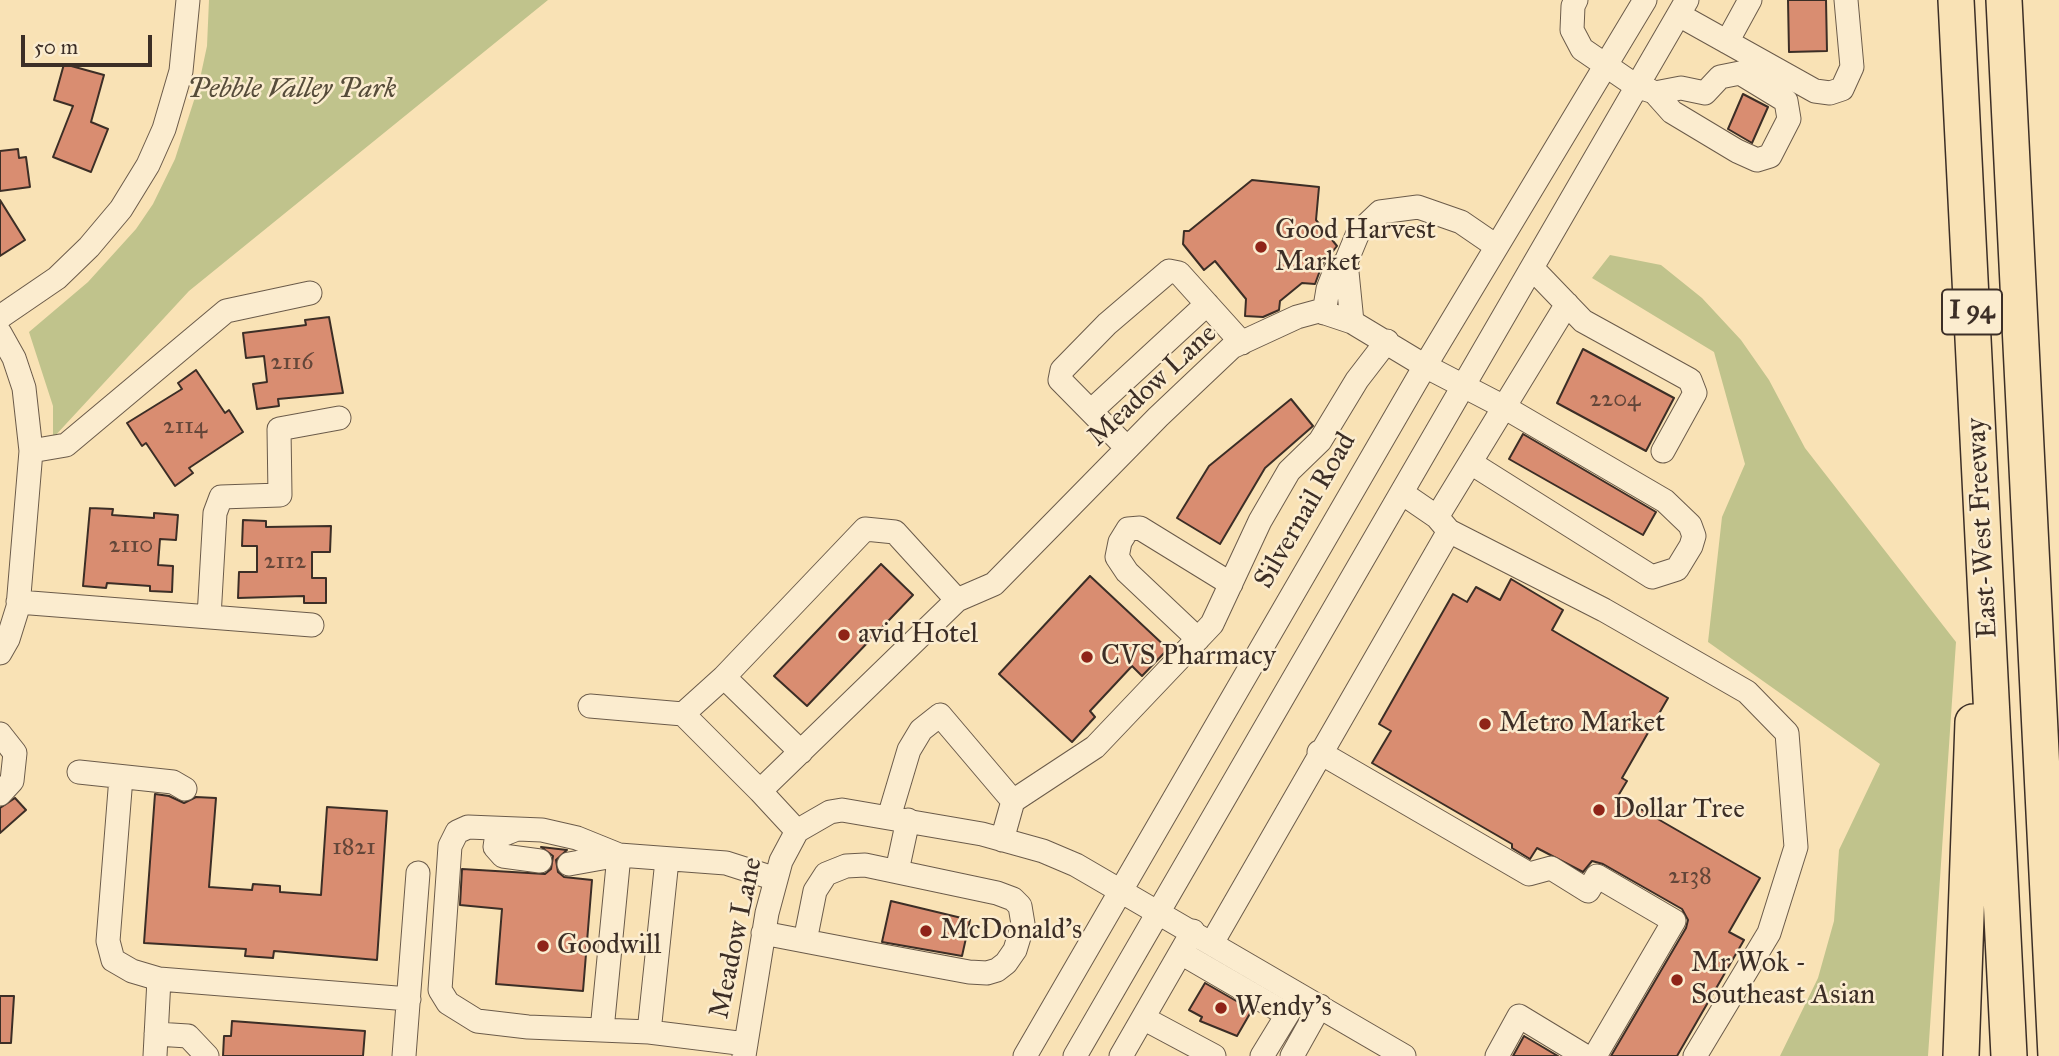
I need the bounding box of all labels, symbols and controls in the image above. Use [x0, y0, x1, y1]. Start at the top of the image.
scale bar [24, 21, 156, 65]
text: 50 m [34, 34, 78, 60]
park label: Pebble Valley Park [188, 73, 396, 107]
place label: Good Harvest Market [1275, 214, 1436, 280]
marker: Good Harvest Market [1253, 239, 1269, 255]
road number: I 94 [1942, 290, 2002, 334]
street label: Meadow Lane [1082, 318, 1224, 454]
house number: 2116 [270, 349, 314, 377]
house number: 2204 [1590, 386, 1640, 414]
house number: 2114 [163, 413, 207, 441]
street label: East-West Freeway [1960, 417, 2006, 639]
street label: Silvernail Road [1248, 427, 1364, 595]
house number: 2110 [109, 532, 153, 560]
house number: 2112 [264, 548, 306, 576]
place label: avid Hotel [858, 618, 978, 652]
marker: avid Hotel [836, 627, 852, 643]
place label: CVS Pharmacy [1101, 640, 1276, 674]
marker: CVS Pharmacy [1079, 649, 1095, 665]
place label: Metro Market [1499, 707, 1665, 741]
marker: Metro Market [1477, 716, 1493, 732]
place label: Dollar Tree [1613, 793, 1745, 827]
marker: Dollar Tree [1591, 802, 1607, 818]
house number: 1821 [332, 834, 376, 862]
street label: Meadow Lane [704, 854, 770, 1022]
house number: 2138 [1668, 863, 1712, 891]
place label: McDonald's [940, 914, 1082, 948]
marker: McDonald's [918, 923, 934, 939]
place label: Goodwill [557, 929, 661, 963]
marker: Goodwill [535, 938, 551, 954]
place label: Mr Wok - Southeast Asian [1691, 947, 1875, 1013]
marker: Mr Wok - Southeast Asian [1669, 972, 1685, 988]
place label: Wendy's [1235, 991, 1332, 1025]
marker: Wendy's [1213, 1000, 1229, 1016]

